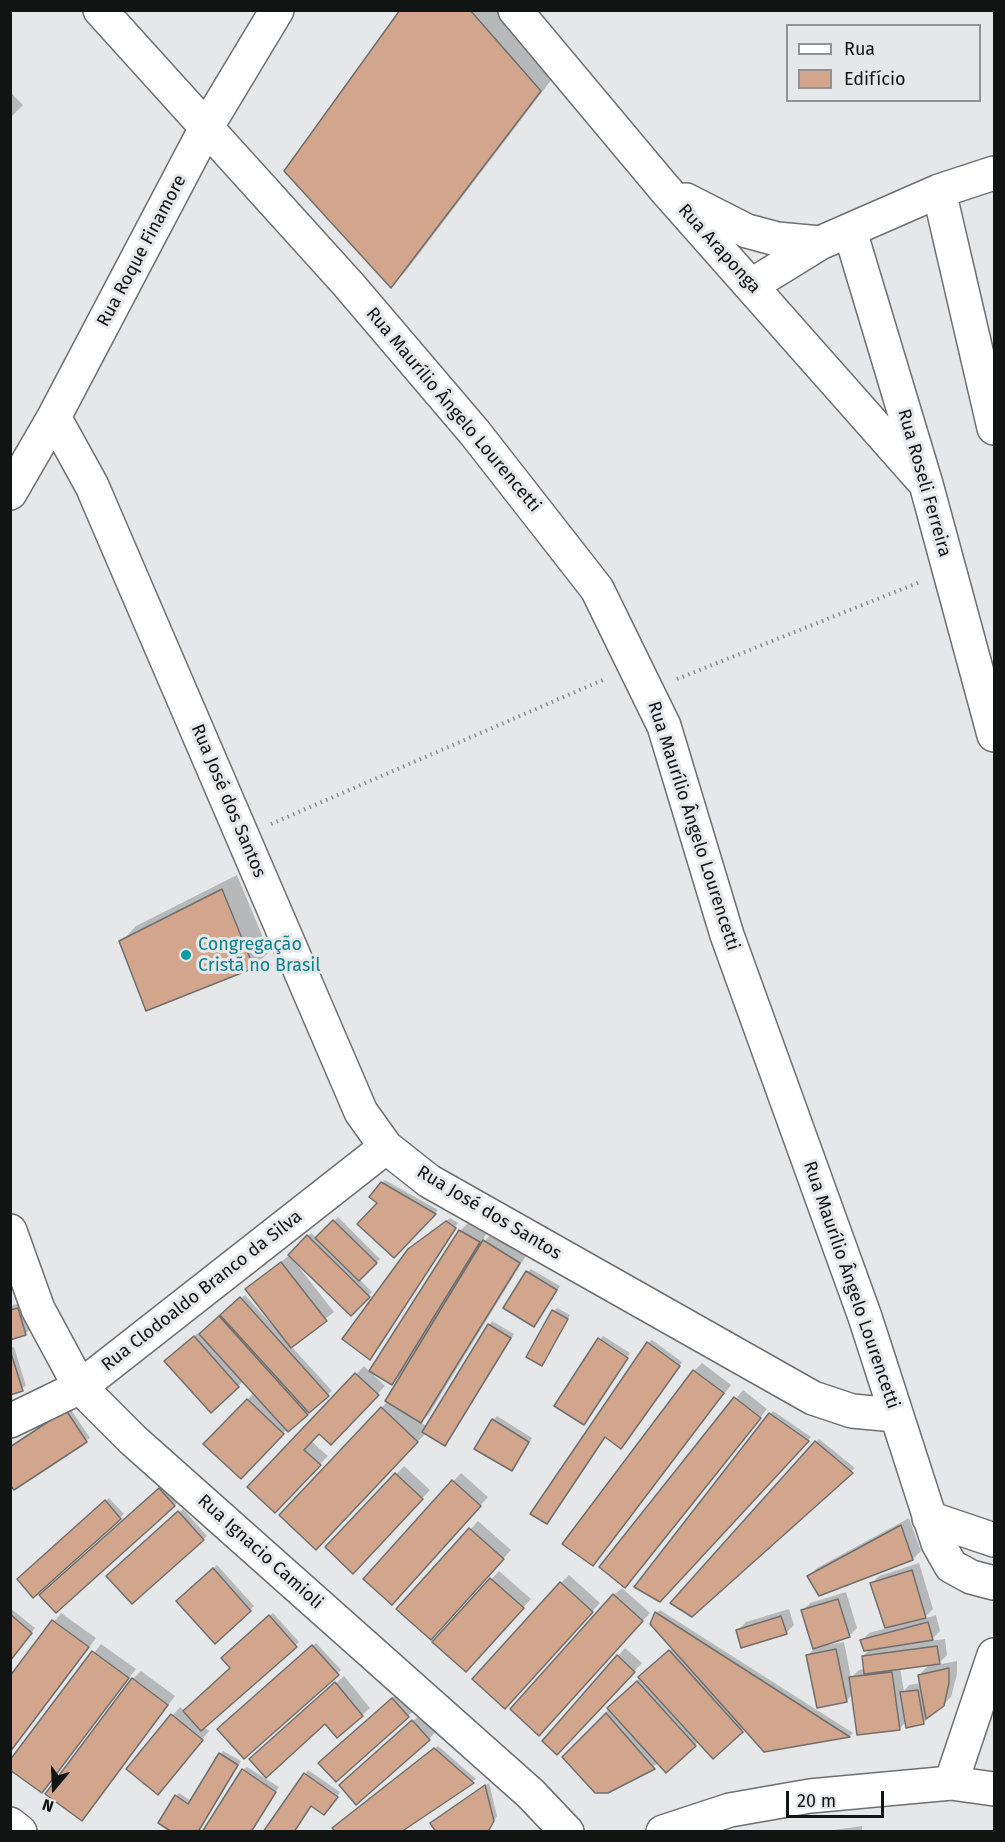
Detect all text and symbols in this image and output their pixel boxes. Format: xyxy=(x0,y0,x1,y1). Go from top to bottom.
legend xyxy=(786,24,981,102)
text: Rua xyxy=(844,38,875,60)
text: Edifício xyxy=(844,68,906,90)
street label: Rua Roque Finamore xyxy=(93,171,191,331)
street label: Rua Araponga xyxy=(673,200,765,298)
street label: Rua Maurílio Ângelo Lourencetti xyxy=(361,303,545,517)
street label: Rua Roseli Ferreira xyxy=(893,407,955,559)
street label: Rua Maurílio Ângelo Lourencetti xyxy=(642,699,744,953)
street label: Rua José dos Santos xyxy=(186,721,270,881)
place label: Congregação Cristã no Brasil xyxy=(198,934,321,976)
marker: Congregação Cristã no Brasil xyxy=(179,948,193,962)
street label: Rua Maurílio Ângelo Lourencetti xyxy=(798,1158,904,1412)
street label: Rua José dos Santos xyxy=(413,1161,565,1265)
street label: Rua Clodoaldo Branco da Silva xyxy=(98,1206,306,1376)
street label: Rua Ignacio Camioli xyxy=(193,1490,327,1614)
north arrow xyxy=(24,1758,84,1818)
scale bar xyxy=(789,1779,886,1817)
text: 20 m xyxy=(797,1790,836,1812)
text: N xyxy=(40,1795,56,1816)

